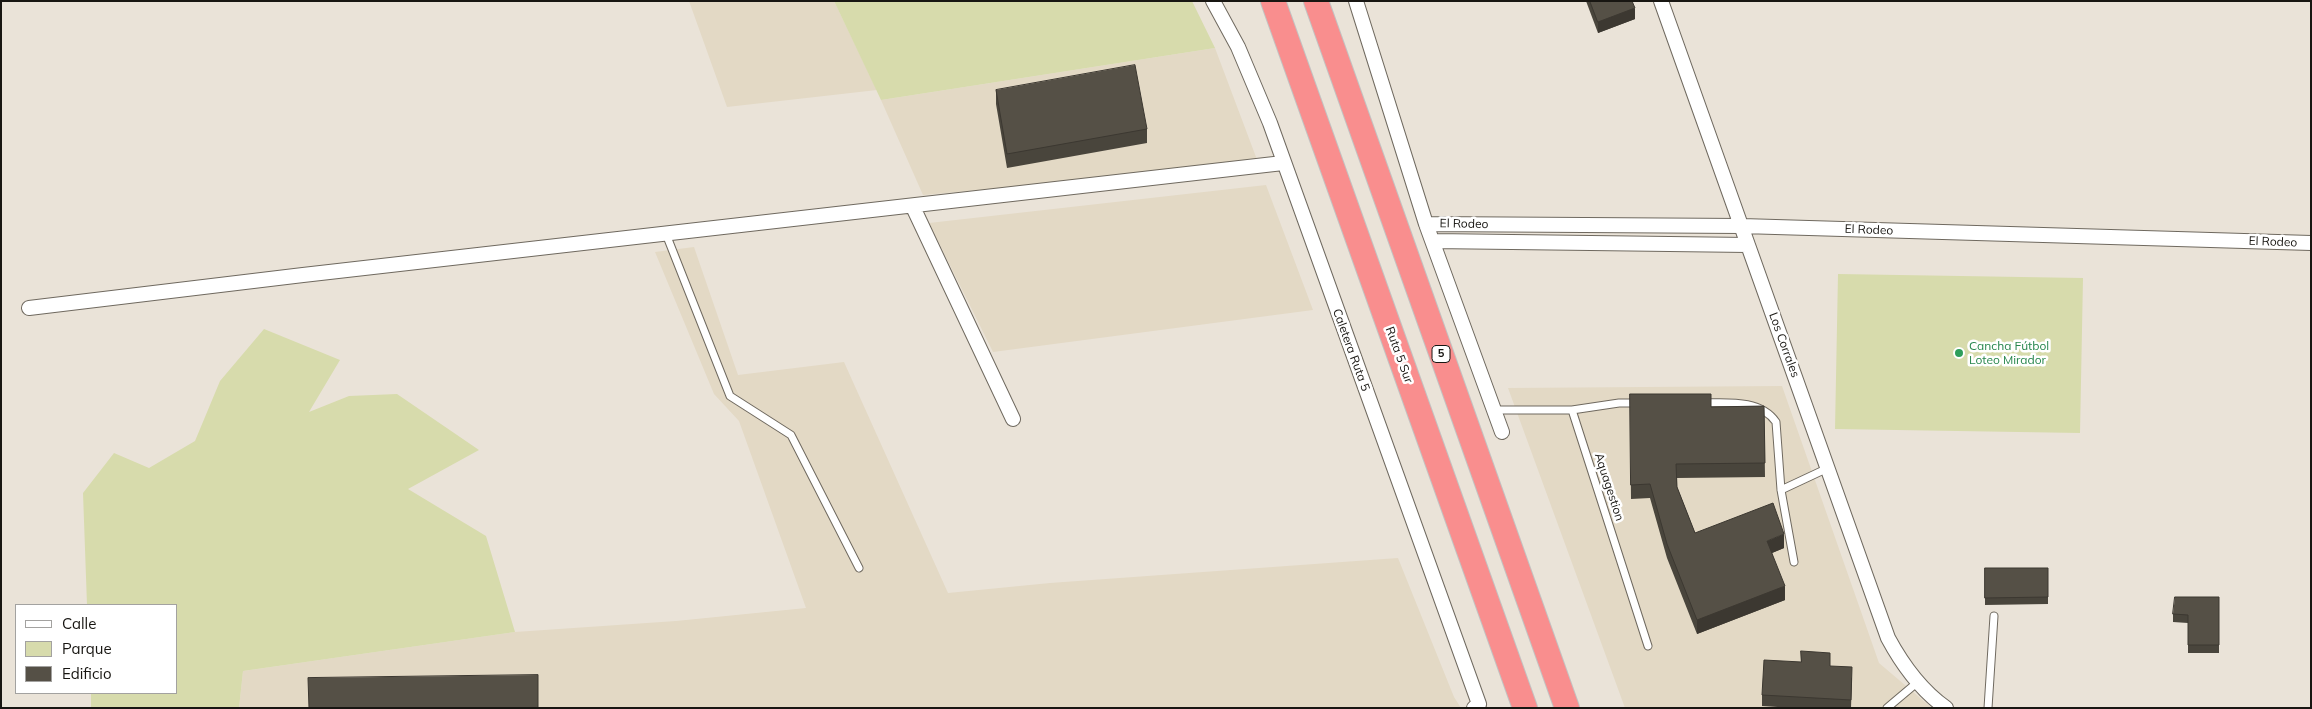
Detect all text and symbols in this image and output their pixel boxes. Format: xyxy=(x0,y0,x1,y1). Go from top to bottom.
street label: El Rodeo xyxy=(1440,216,1488,232)
street label: El Rodeo xyxy=(1844,222,1894,238)
street label: El Rodeo xyxy=(2248,234,2298,250)
street label: Caletera Ruta 5 xyxy=(1329,307,1373,393)
street label: Los Corrales xyxy=(1766,310,1802,380)
street label: Ruta 5 Sur xyxy=(1382,325,1416,385)
place label: Cancha Fútbol Loteo Mirador xyxy=(1969,339,2049,367)
road number: 5 xyxy=(1432,346,1450,362)
marker: Cancha Fútbol Loteo Mirador xyxy=(1953,347,1965,359)
street label: Aquagestion xyxy=(1591,451,1627,523)
legend xyxy=(15,604,178,694)
text: Calle xyxy=(62,614,96,633)
text: Parque xyxy=(62,639,112,658)
text: Edificio xyxy=(62,664,112,683)

